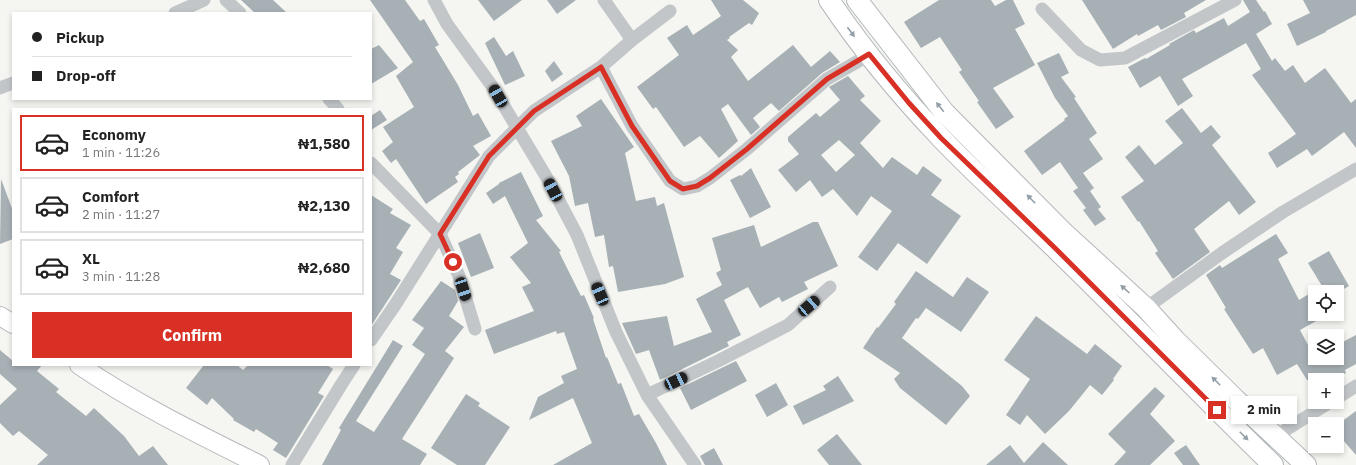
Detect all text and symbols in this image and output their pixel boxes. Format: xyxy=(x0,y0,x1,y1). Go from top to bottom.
one-way arrow xyxy=(847,27,855,37)
text: Pickup xyxy=(56,28,104,47)
text: Drop-off xyxy=(56,66,116,85)
car xyxy=(487,83,509,109)
one-way arrow xyxy=(935,101,944,112)
icon: car xyxy=(34,125,70,161)
text: Economy xyxy=(82,125,146,144)
text: ₦1,580 xyxy=(298,134,350,153)
text: 1 min · 11:26 xyxy=(82,144,160,161)
car xyxy=(542,177,564,203)
icon: car xyxy=(34,187,70,223)
text: Comfort xyxy=(82,187,139,206)
one-way arrow xyxy=(1026,194,1036,204)
text: ₦2,130 xyxy=(298,196,350,215)
text: 2 min · 11:27 xyxy=(82,206,160,223)
icon: car xyxy=(34,249,70,285)
text: XL xyxy=(82,249,100,268)
route start xyxy=(444,253,462,271)
text: ₦2,680 xyxy=(298,258,350,277)
text: 3 min · 11:28 xyxy=(82,268,160,285)
car xyxy=(454,276,472,302)
car xyxy=(590,281,610,307)
one-way arrow xyxy=(1120,284,1130,294)
map controls xyxy=(1308,285,1344,453)
button: locate xyxy=(1308,285,1344,321)
car xyxy=(796,294,822,318)
button: Confirm xyxy=(32,312,352,358)
button: layers xyxy=(1308,329,1344,365)
car xyxy=(663,370,689,392)
button: + xyxy=(1308,373,1344,409)
one-way arrow xyxy=(1211,376,1221,386)
callout: 2 min xyxy=(1231,396,1297,424)
route end xyxy=(1208,401,1226,419)
text: 2 min xyxy=(1247,401,1281,418)
button: − xyxy=(1308,417,1344,453)
one-way arrow xyxy=(1239,431,1249,441)

